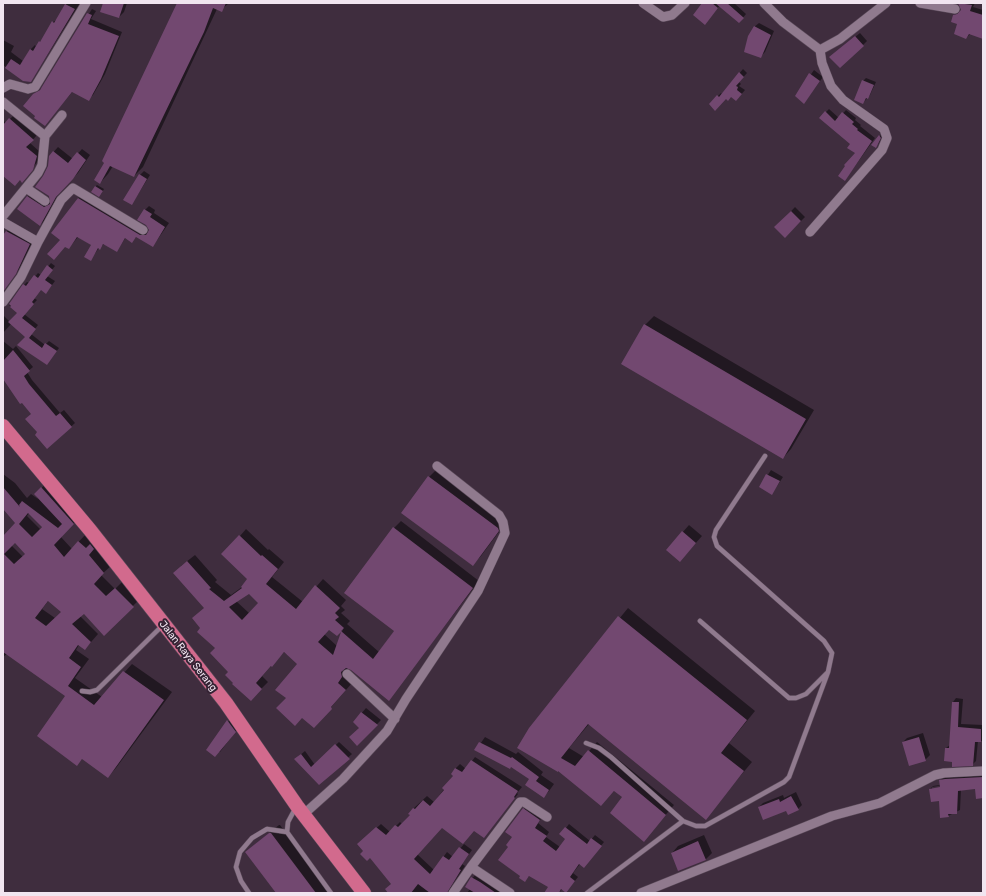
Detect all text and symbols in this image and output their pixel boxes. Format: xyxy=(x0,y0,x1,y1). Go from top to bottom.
street label: Jalan Raya Serang xyxy=(157,618,219,694)

